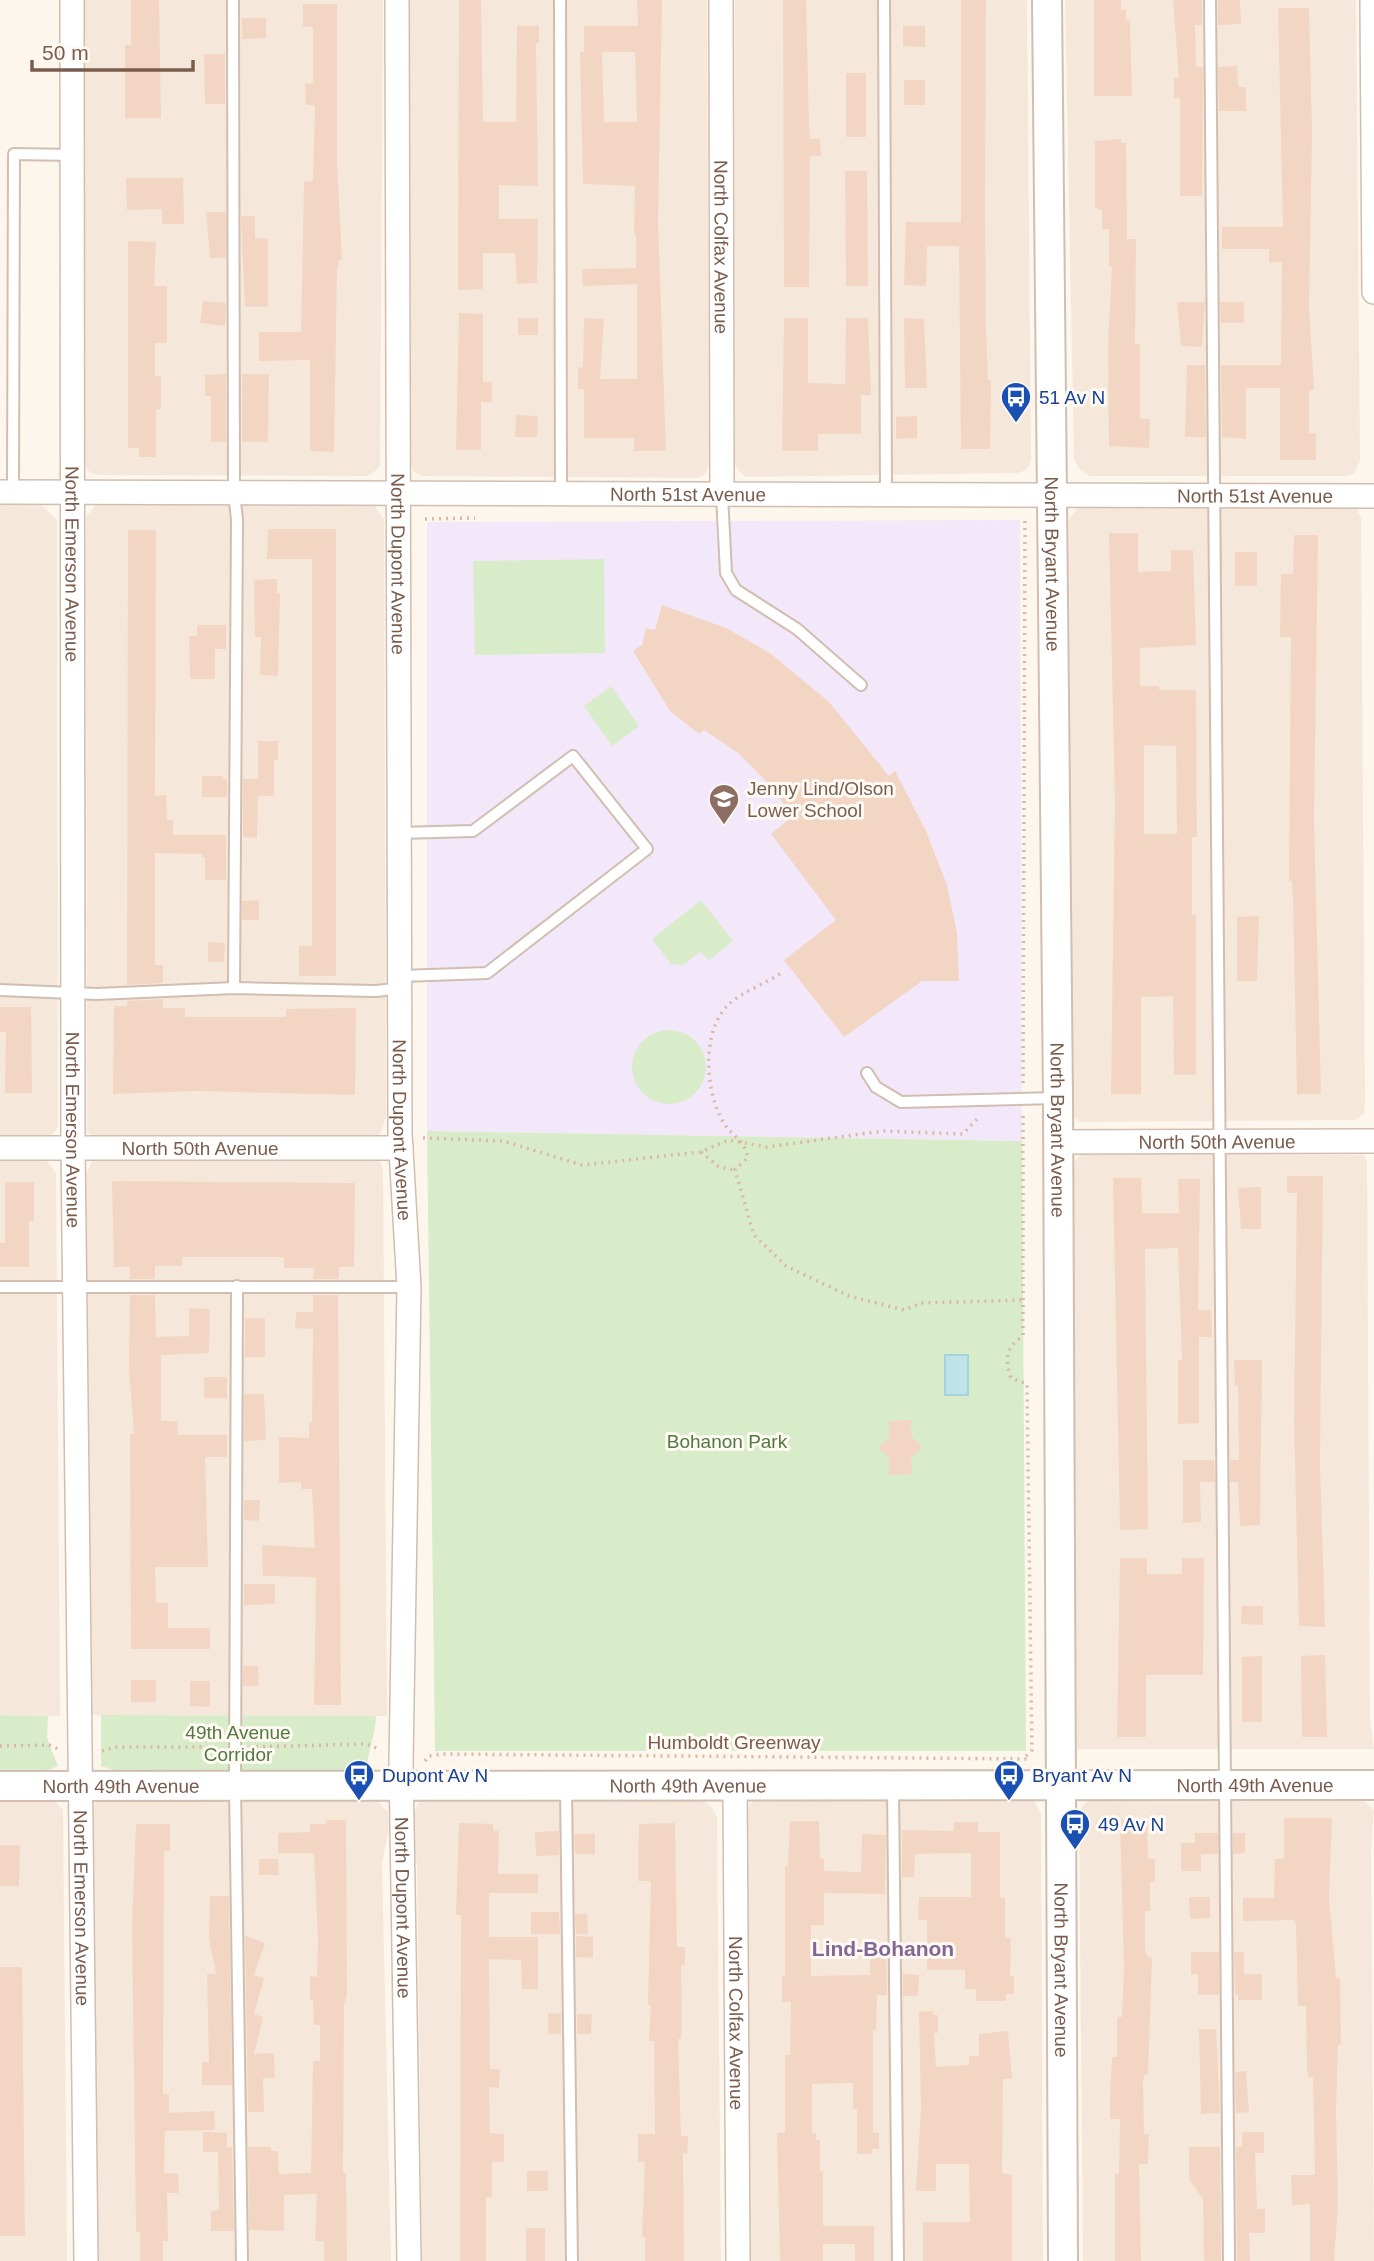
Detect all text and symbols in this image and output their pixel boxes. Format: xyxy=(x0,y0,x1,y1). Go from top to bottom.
scale bar xyxy=(32,28,192,72)
text: 50 m xyxy=(42,41,89,64)
street label: North Colfax Avenue xyxy=(711,160,732,334)
bus stop icon: 51 Av N xyxy=(999,380,1033,424)
place label: 51 Av N xyxy=(1039,387,1105,408)
street label: North Emerson Avenue xyxy=(62,466,83,662)
street label: North Dupont Avenue xyxy=(388,473,409,655)
street label: North Bryant Avenue xyxy=(1041,476,1064,652)
street label: North 51st Avenue xyxy=(610,483,766,505)
street label: North 51st Avenue xyxy=(1177,485,1333,506)
place label: Jenny Lind/Olson Lower School xyxy=(747,778,894,821)
school or university icon: Jenny Lind/Olson Lower School xyxy=(707,782,741,826)
street label: North Emerson Avenue xyxy=(62,1032,84,1228)
street label: North Dupont Avenue xyxy=(389,1039,416,1221)
street label: North Bryant Avenue xyxy=(1047,1042,1069,1218)
street label: North 50th Avenue xyxy=(1138,1131,1296,1152)
street label: North 50th Avenue xyxy=(121,1138,279,1159)
park label: Bohanon Park xyxy=(667,1431,788,1452)
park label: 49th Avenue Corridor xyxy=(185,1722,291,1765)
street label: Humboldt Greenway xyxy=(647,1732,821,1753)
bus stop icon: Dupont Av N xyxy=(342,1758,376,1802)
bus stop icon: Bryant Av N xyxy=(992,1758,1026,1802)
place label: Dupont Av N xyxy=(382,1765,488,1786)
place label: Bryant Av N xyxy=(1032,1765,1132,1786)
street label: North 49th Avenue xyxy=(42,1775,200,1796)
street label: North 49th Avenue xyxy=(609,1775,767,1796)
street label: North 49th Avenue xyxy=(1176,1775,1334,1796)
bus stop icon: 49 Av N xyxy=(1058,1807,1092,1851)
street label: North Emerson Avenue xyxy=(70,1810,94,2006)
place label: 49 Av N xyxy=(1098,1814,1164,1835)
street label: North Dupont Avenue xyxy=(391,1817,415,1999)
street label: North Bryant Avenue xyxy=(1051,1882,1073,2058)
street label: North Colfax Avenue xyxy=(725,1936,748,2110)
district label: Lind-Bohanon xyxy=(812,1937,954,1960)

